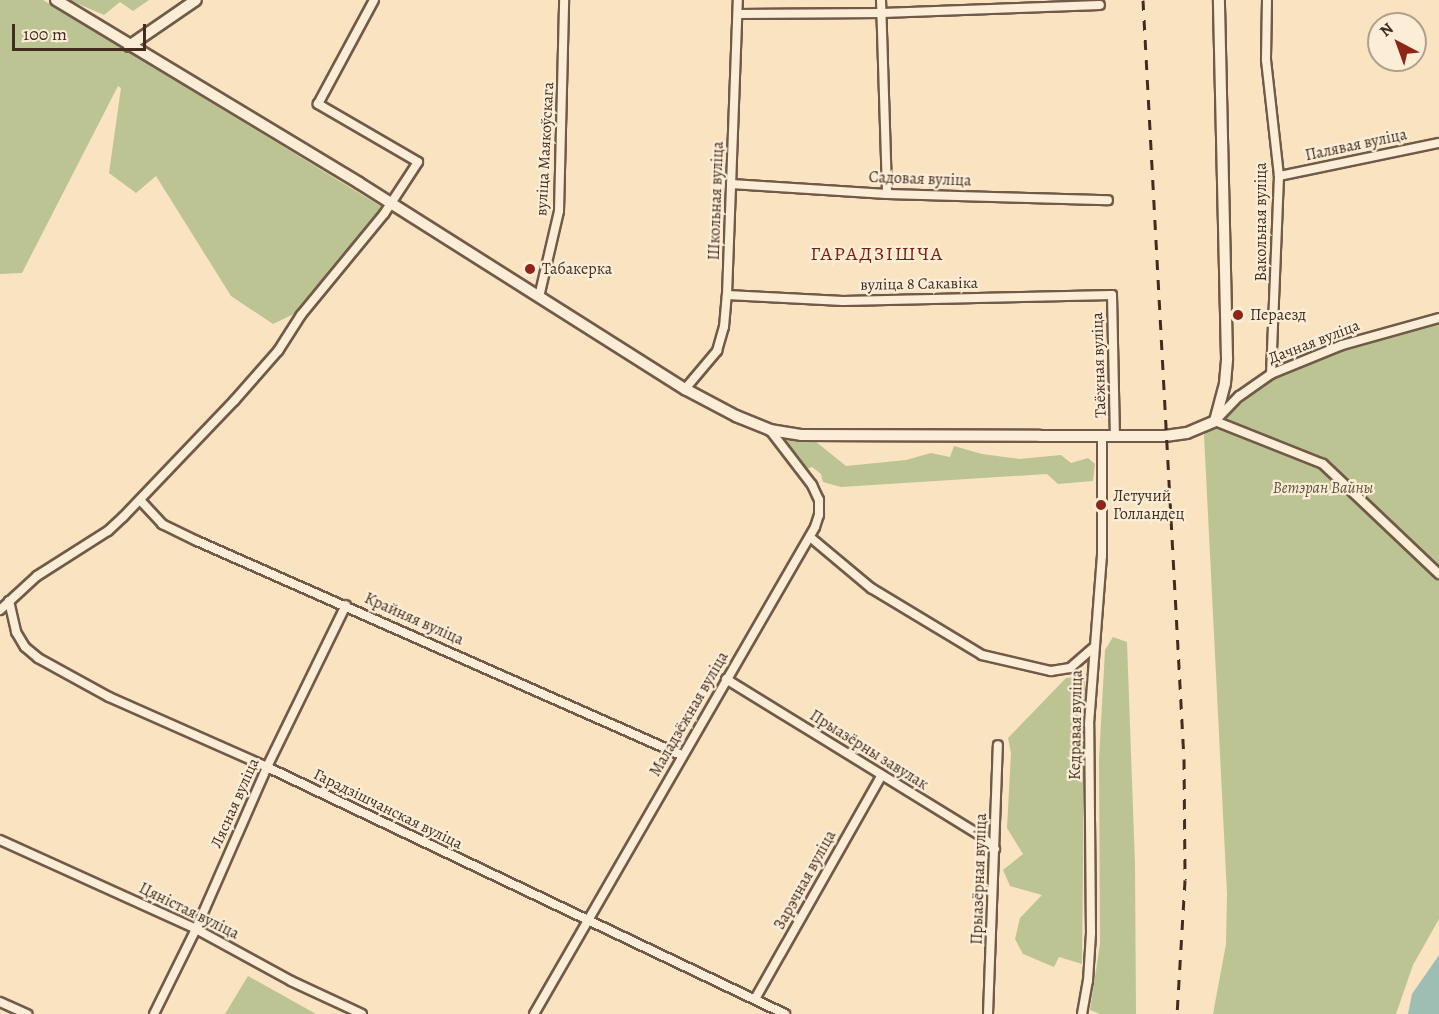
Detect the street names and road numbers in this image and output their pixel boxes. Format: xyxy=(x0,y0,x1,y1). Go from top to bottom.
street label: вуліца Маякоўскага xyxy=(532,81,558,217)
street label: Палявая вуліца xyxy=(1303,125,1409,165)
street label: Школьная вуліца xyxy=(704,141,728,261)
street label: Вакольная вуліца xyxy=(1251,162,1271,282)
street label: Садовая вуліца xyxy=(868,168,972,190)
street label: вуліца 8 Сакавіка xyxy=(860,273,978,295)
street label: Таёжная вуліца xyxy=(1088,312,1110,418)
street label: Дачная вуліца xyxy=(1266,316,1362,368)
street label: Крайняя вуліца xyxy=(361,589,467,649)
street label: Маладзёжная вуліца xyxy=(645,648,733,780)
street label: Кедравая вуліца xyxy=(1065,670,1087,780)
street label: Прыазёрны завулак xyxy=(806,706,932,794)
street label: Лясная вуліца xyxy=(207,755,263,851)
street label: Гарадзішчанская вуліца xyxy=(310,765,466,853)
street label: Прыазёрная вуліца xyxy=(967,813,991,945)
street label: Зарэчная вуліца xyxy=(770,827,840,933)
street label: Цяністая вуліца xyxy=(136,879,242,943)

